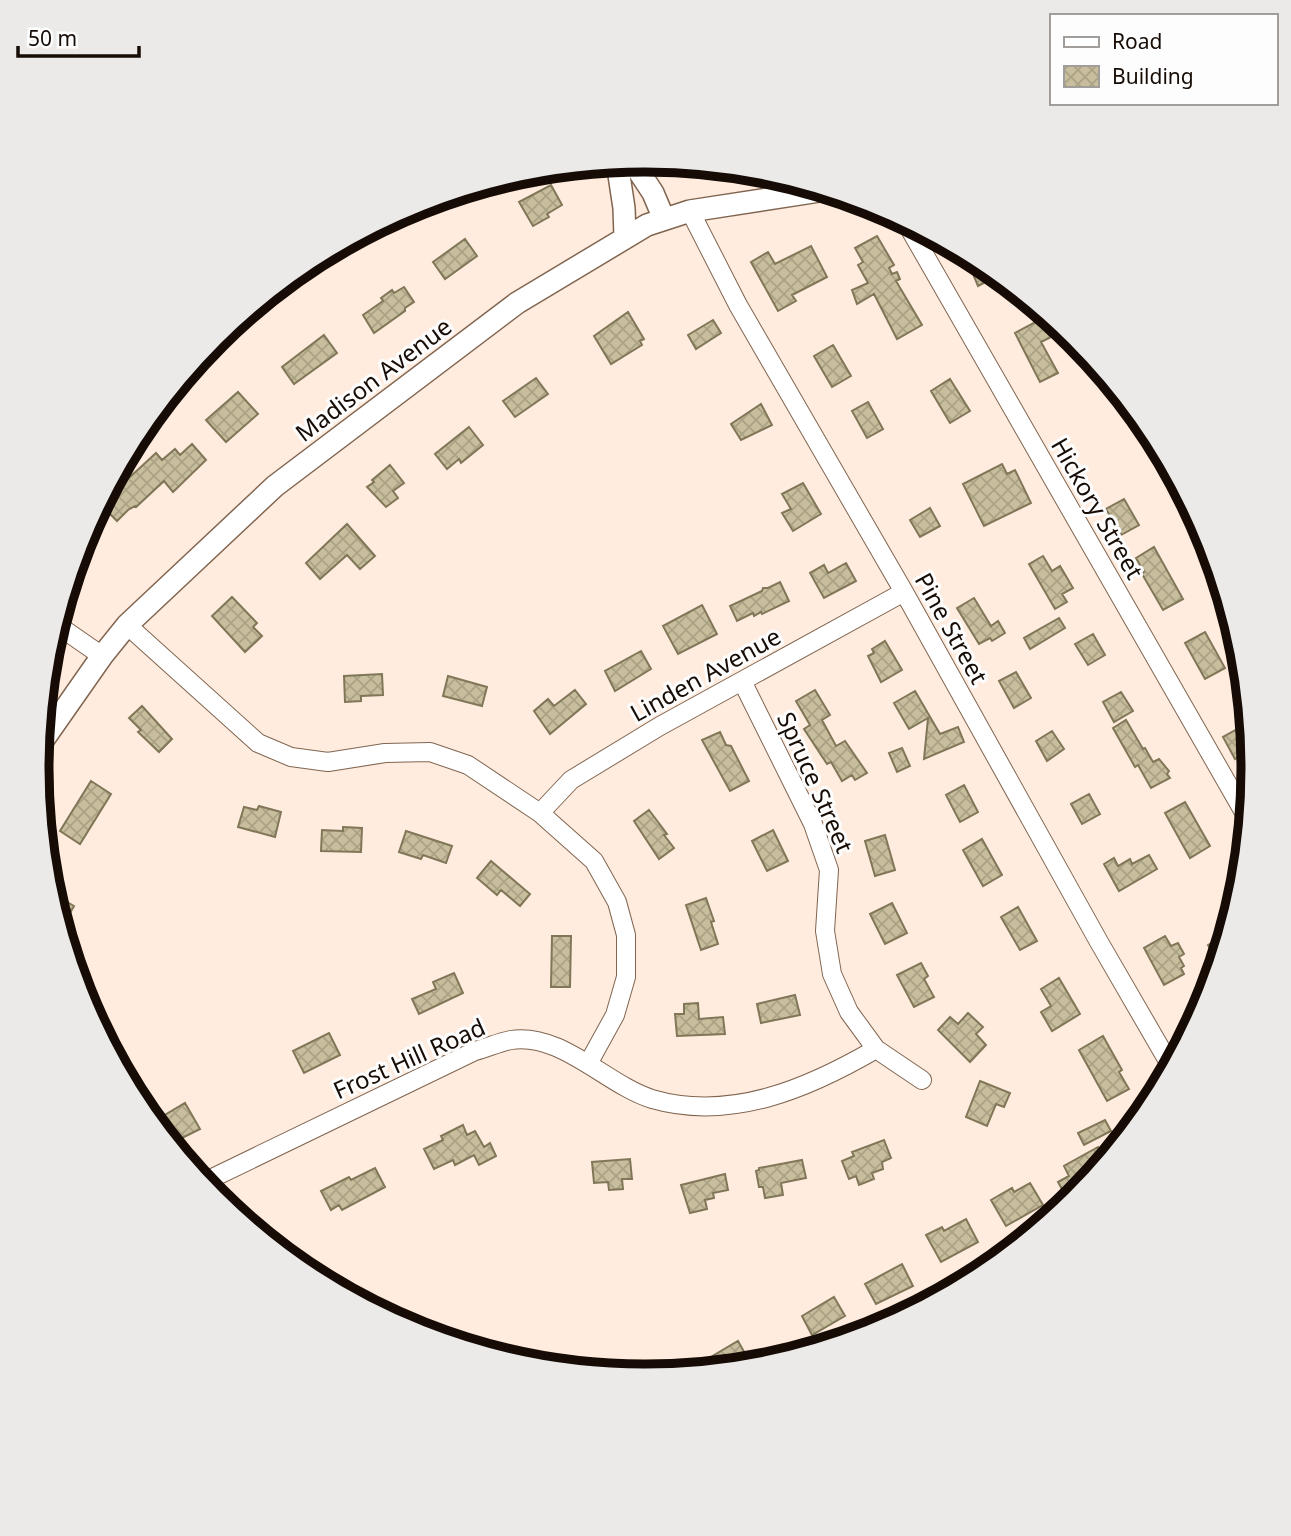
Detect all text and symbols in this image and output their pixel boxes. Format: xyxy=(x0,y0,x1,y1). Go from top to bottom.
scale bar xyxy=(18,14,138,58)
legend xyxy=(1050,14,1277,105)
text: 50 m xyxy=(28,24,77,52)
text: Road xyxy=(1112,27,1162,55)
text: Building xyxy=(1112,62,1194,90)
street label: Madison Avenue xyxy=(288,309,458,449)
street label: Hickory Street xyxy=(1044,431,1152,585)
street label: Pine Street xyxy=(908,567,996,690)
street label: Linden Avenue xyxy=(624,619,786,729)
street label: Spruce Street xyxy=(770,706,862,858)
street label: Frost Hill Road xyxy=(328,1010,490,1106)

